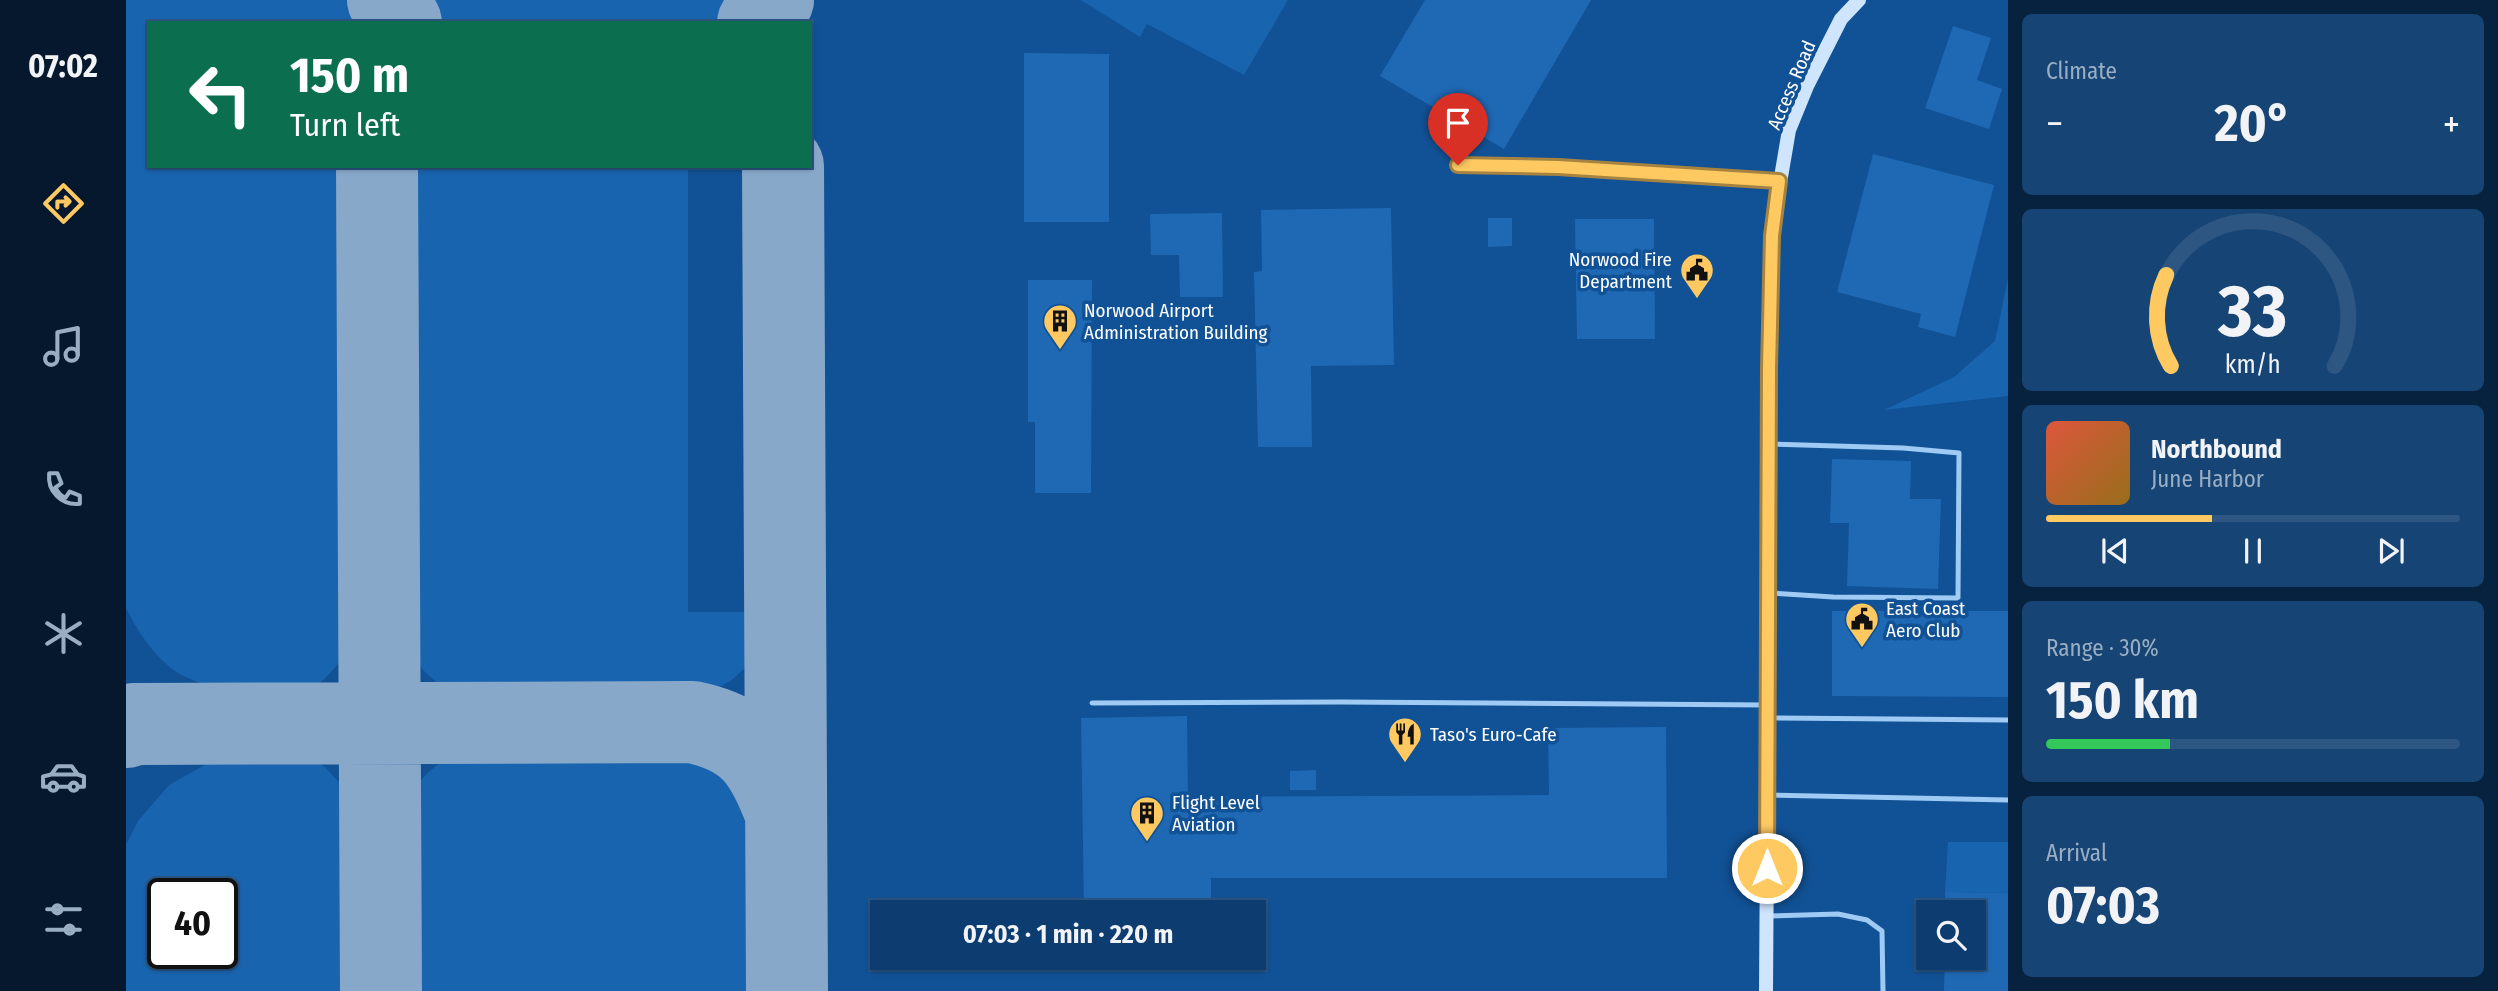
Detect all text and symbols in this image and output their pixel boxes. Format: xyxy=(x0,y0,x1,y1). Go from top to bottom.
street label: Access Road xyxy=(1762,37,1821,133)
text: 150 m xyxy=(290,46,409,105)
text: 07:02 xyxy=(28,47,98,85)
icon: left xyxy=(175,49,266,140)
text: Climate xyxy=(2046,57,2117,85)
text: 20° xyxy=(2215,92,2291,155)
pin xyxy=(1428,93,1488,165)
text: − xyxy=(2046,101,2063,147)
text: + xyxy=(2443,101,2460,147)
icon: arrive xyxy=(1439,104,1477,142)
text: Turn left xyxy=(290,106,400,144)
icon: directions xyxy=(39,179,88,228)
place label: Norwood Fire Department xyxy=(1569,248,1673,293)
public building icon: Norwood Fire Department xyxy=(1678,251,1716,300)
text: 33 xyxy=(2218,269,2287,356)
place label: Norwood Airport Administration Building xyxy=(1084,299,1268,344)
building icon: Norwood Airport Administration Building xyxy=(1041,302,1079,351)
icon: music xyxy=(39,322,88,371)
text: km/h xyxy=(2225,350,2281,380)
text: Northbound xyxy=(2151,434,2282,465)
icon: phone xyxy=(39,465,88,514)
text: June Harbor xyxy=(2151,465,2264,493)
icon: previous xyxy=(2096,532,2134,570)
icon: pause xyxy=(2234,532,2272,570)
icon: next xyxy=(2372,532,2410,570)
place label: East Coast Aero Club xyxy=(1886,597,1966,642)
public building icon: East Coast Aero Club xyxy=(1843,600,1881,649)
icon: climate xyxy=(39,609,88,658)
text: Range · 30% xyxy=(2046,634,2159,662)
text: 150 km xyxy=(2046,669,2199,732)
restaurant icon: Taso's Euro-Cafe xyxy=(1386,715,1424,764)
place label: Taso's Euro-Cafe xyxy=(1430,723,1557,746)
icon: car xyxy=(39,752,88,801)
place label: Flight Level Aviation xyxy=(1172,791,1260,836)
building icon: Flight Level Aviation xyxy=(1128,794,1166,843)
position arrow xyxy=(1730,831,1804,905)
text: Arrival xyxy=(2046,839,2107,867)
text: 07:03 xyxy=(2046,874,2160,937)
speed limit sign: 40 xyxy=(147,878,238,969)
icon: filters xyxy=(39,895,88,944)
map controls xyxy=(1916,900,1986,970)
button: search xyxy=(1916,900,1986,970)
text: 07:03 · 1 min · 220 m xyxy=(963,919,1173,950)

